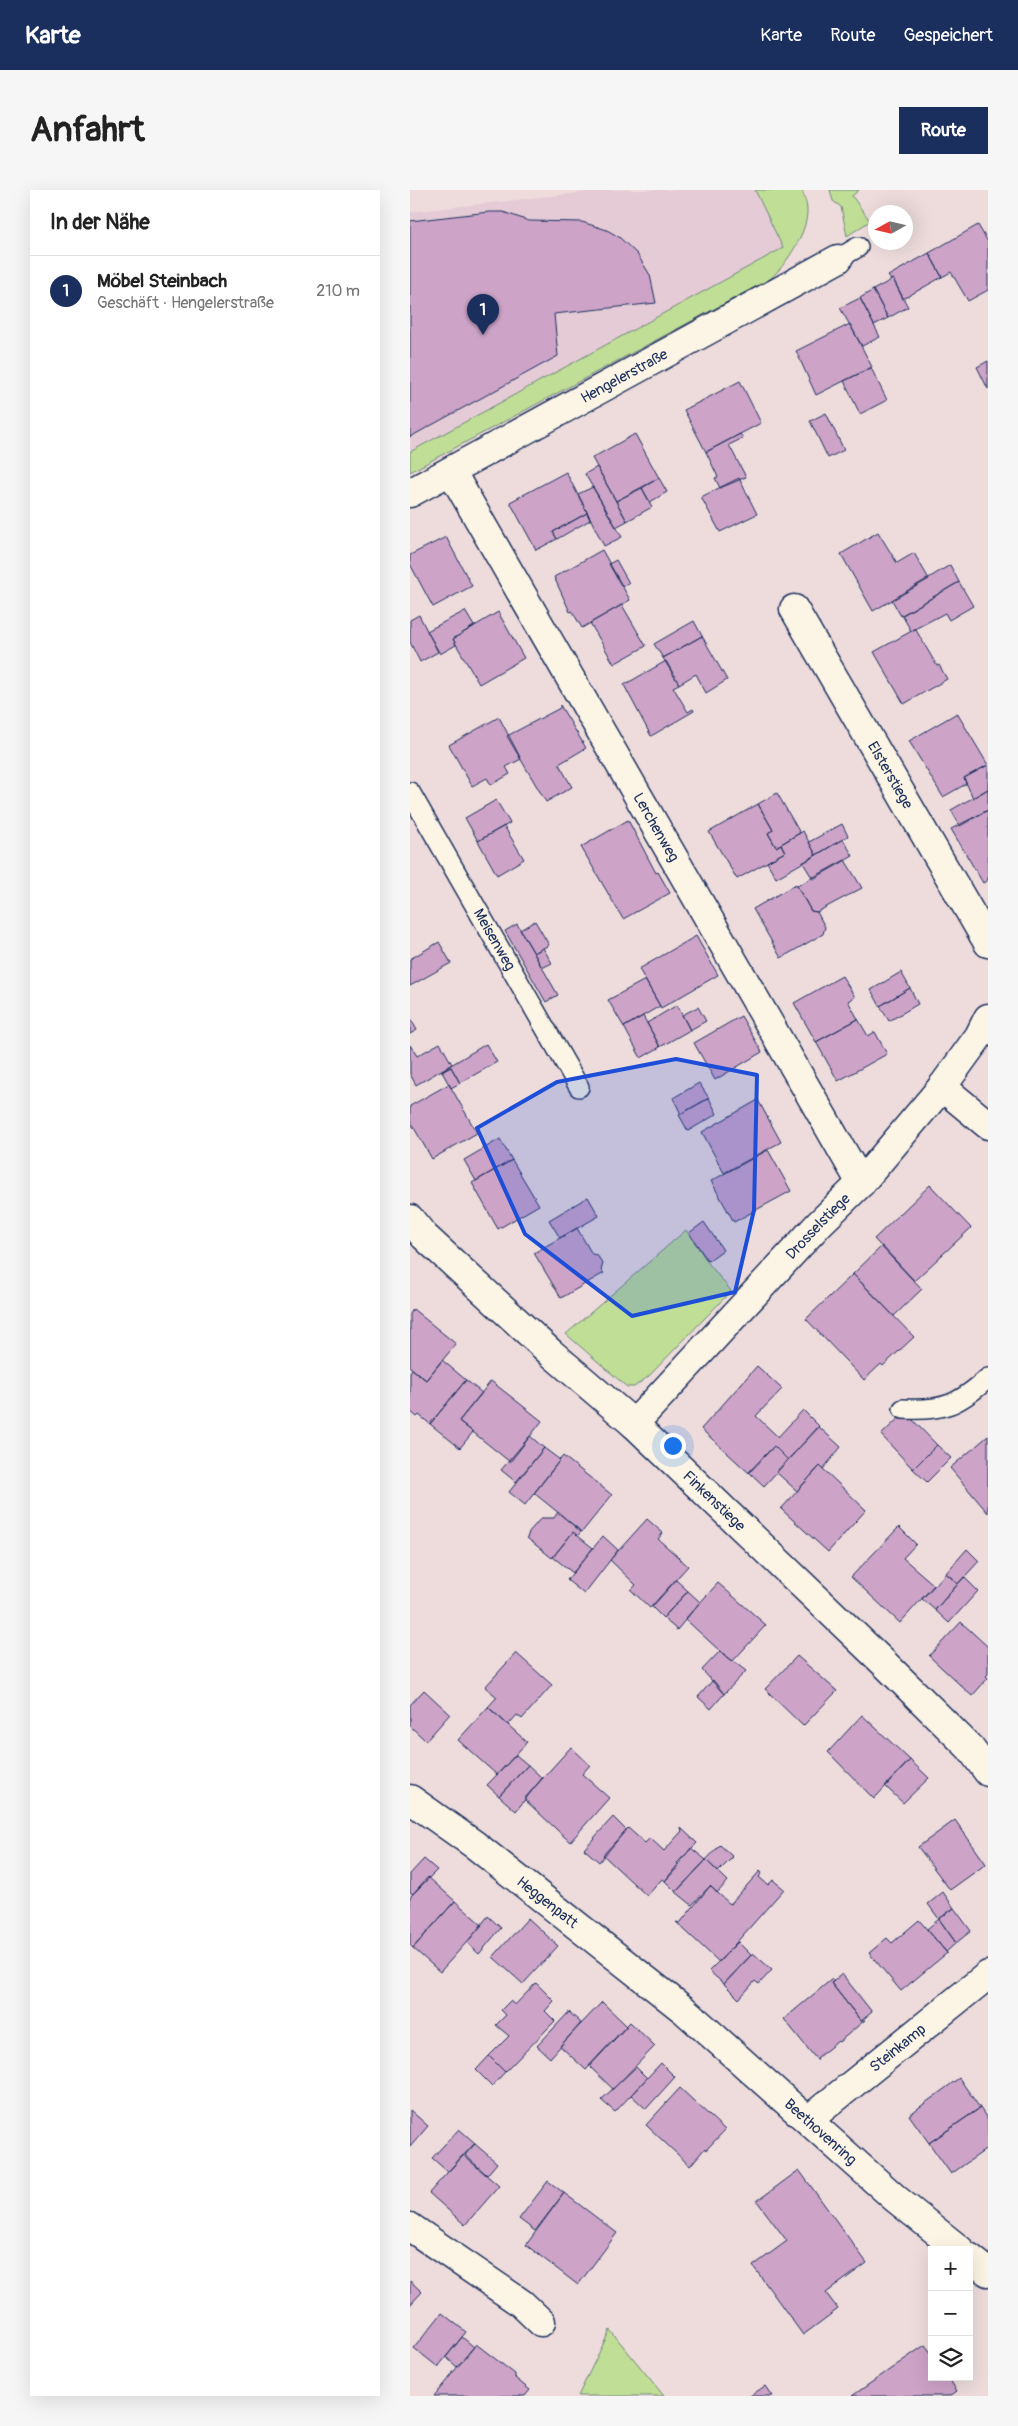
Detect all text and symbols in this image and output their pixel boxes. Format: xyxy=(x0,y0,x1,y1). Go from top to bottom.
text: Karte xyxy=(25,21,81,50)
text: Karte xyxy=(760,24,802,47)
text: Route xyxy=(830,24,875,47)
text: Gespeichert xyxy=(903,24,993,47)
button: Route xyxy=(899,107,988,154)
text: Anfahrt xyxy=(30,108,145,152)
north arrow xyxy=(868,205,913,250)
text: In der Nähe xyxy=(50,209,150,236)
text: Möbel Steinbach xyxy=(97,269,227,293)
text: 1 xyxy=(63,281,69,301)
text: 210 m xyxy=(316,281,360,301)
text: Geschäft · Hengelerstraße xyxy=(97,293,274,313)
pin: 1 xyxy=(467,294,499,335)
street label: Hengelerstraße xyxy=(577,344,672,407)
street label: Elsterstiege xyxy=(863,738,918,813)
street label: Lerchenweg xyxy=(629,789,683,865)
street label: Meisenweg xyxy=(469,905,520,974)
street label: Drosselstiege xyxy=(782,1189,855,1263)
your location xyxy=(660,1433,686,1459)
street label: Finkenstiege xyxy=(679,1466,750,1535)
street label: Heggenpatt xyxy=(513,1872,583,1933)
street label: Steinkamp xyxy=(866,2019,930,2076)
street label: Beethovenring xyxy=(780,2095,861,2169)
map controls xyxy=(928,2246,973,2381)
button: + xyxy=(928,2246,973,2291)
button: − xyxy=(928,2291,973,2336)
button: layers xyxy=(928,2336,973,2381)

